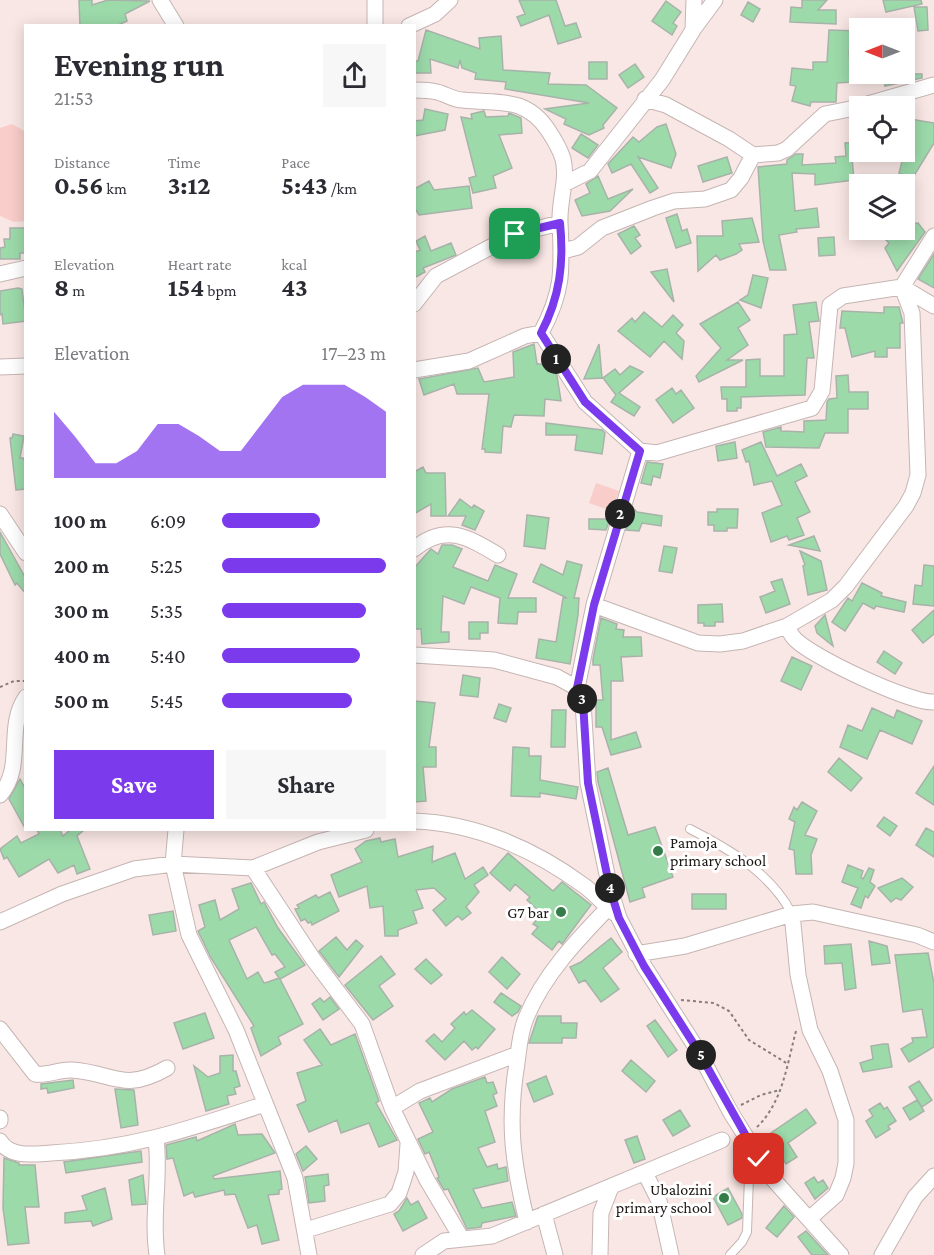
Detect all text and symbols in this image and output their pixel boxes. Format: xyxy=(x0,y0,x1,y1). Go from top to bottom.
north arrow xyxy=(849,18,915,84)
map controls xyxy=(849,18,915,240)
button: share xyxy=(323,44,386,107)
text: Evening run xyxy=(54,46,224,83)
text: 21:53 xyxy=(54,87,93,109)
button: locate xyxy=(849,96,915,162)
text: Distance xyxy=(54,154,110,171)
text: Time xyxy=(168,154,200,171)
text: Pace xyxy=(281,154,310,171)
text: 0.56 xyxy=(54,171,103,200)
text: 3:12 xyxy=(168,171,211,200)
text: 5:43 xyxy=(281,171,328,200)
button: layers xyxy=(849,174,915,240)
text: km xyxy=(103,180,127,197)
text: /km xyxy=(328,180,357,197)
pin xyxy=(489,208,540,259)
icon: arrive xyxy=(498,217,531,250)
text: Elevation xyxy=(54,256,115,273)
text: Heart rate xyxy=(168,256,232,273)
text: kcal xyxy=(281,256,307,273)
text: 8 xyxy=(54,273,69,302)
text: 154 xyxy=(168,273,204,302)
text: 43 xyxy=(281,273,308,302)
text: m xyxy=(69,282,85,299)
text: bpm xyxy=(204,282,237,299)
text: Elevation xyxy=(54,342,130,364)
text: 17–23 m xyxy=(322,342,386,364)
pin: 1 xyxy=(541,344,571,374)
text: 1 xyxy=(553,350,559,367)
pin: 2 xyxy=(605,499,635,529)
text: 2 xyxy=(616,505,624,522)
text: 100 m xyxy=(54,510,107,532)
text: 6:09 xyxy=(150,510,186,532)
text: 200 m xyxy=(54,555,109,577)
text: 5:25 xyxy=(150,555,183,577)
text: 300 m xyxy=(54,600,109,622)
text: 5:35 xyxy=(150,600,183,622)
text: 400 m xyxy=(54,645,110,667)
text: 5:40 xyxy=(150,645,186,667)
pin: 3 xyxy=(567,684,597,714)
text: 500 m xyxy=(54,690,109,712)
text: 5:45 xyxy=(150,690,184,712)
text: 3 xyxy=(578,690,586,707)
button: Save xyxy=(54,750,214,819)
button: Share xyxy=(226,750,386,819)
place label: Pamoja primary school xyxy=(670,834,766,870)
marker: Pamoja primary school xyxy=(651,844,665,858)
pin: 4 xyxy=(595,873,625,903)
text: 4 xyxy=(606,879,614,896)
place label: G7 bar xyxy=(507,904,549,921)
marker: G7 bar xyxy=(554,905,568,919)
pin: 5 xyxy=(686,1040,716,1070)
text: 5 xyxy=(697,1046,705,1063)
pin xyxy=(733,1133,784,1184)
icon: check xyxy=(742,1142,775,1175)
place label: Ubalozini primary school xyxy=(616,1181,712,1217)
marker: Ubalozini primary school xyxy=(717,1191,731,1205)

